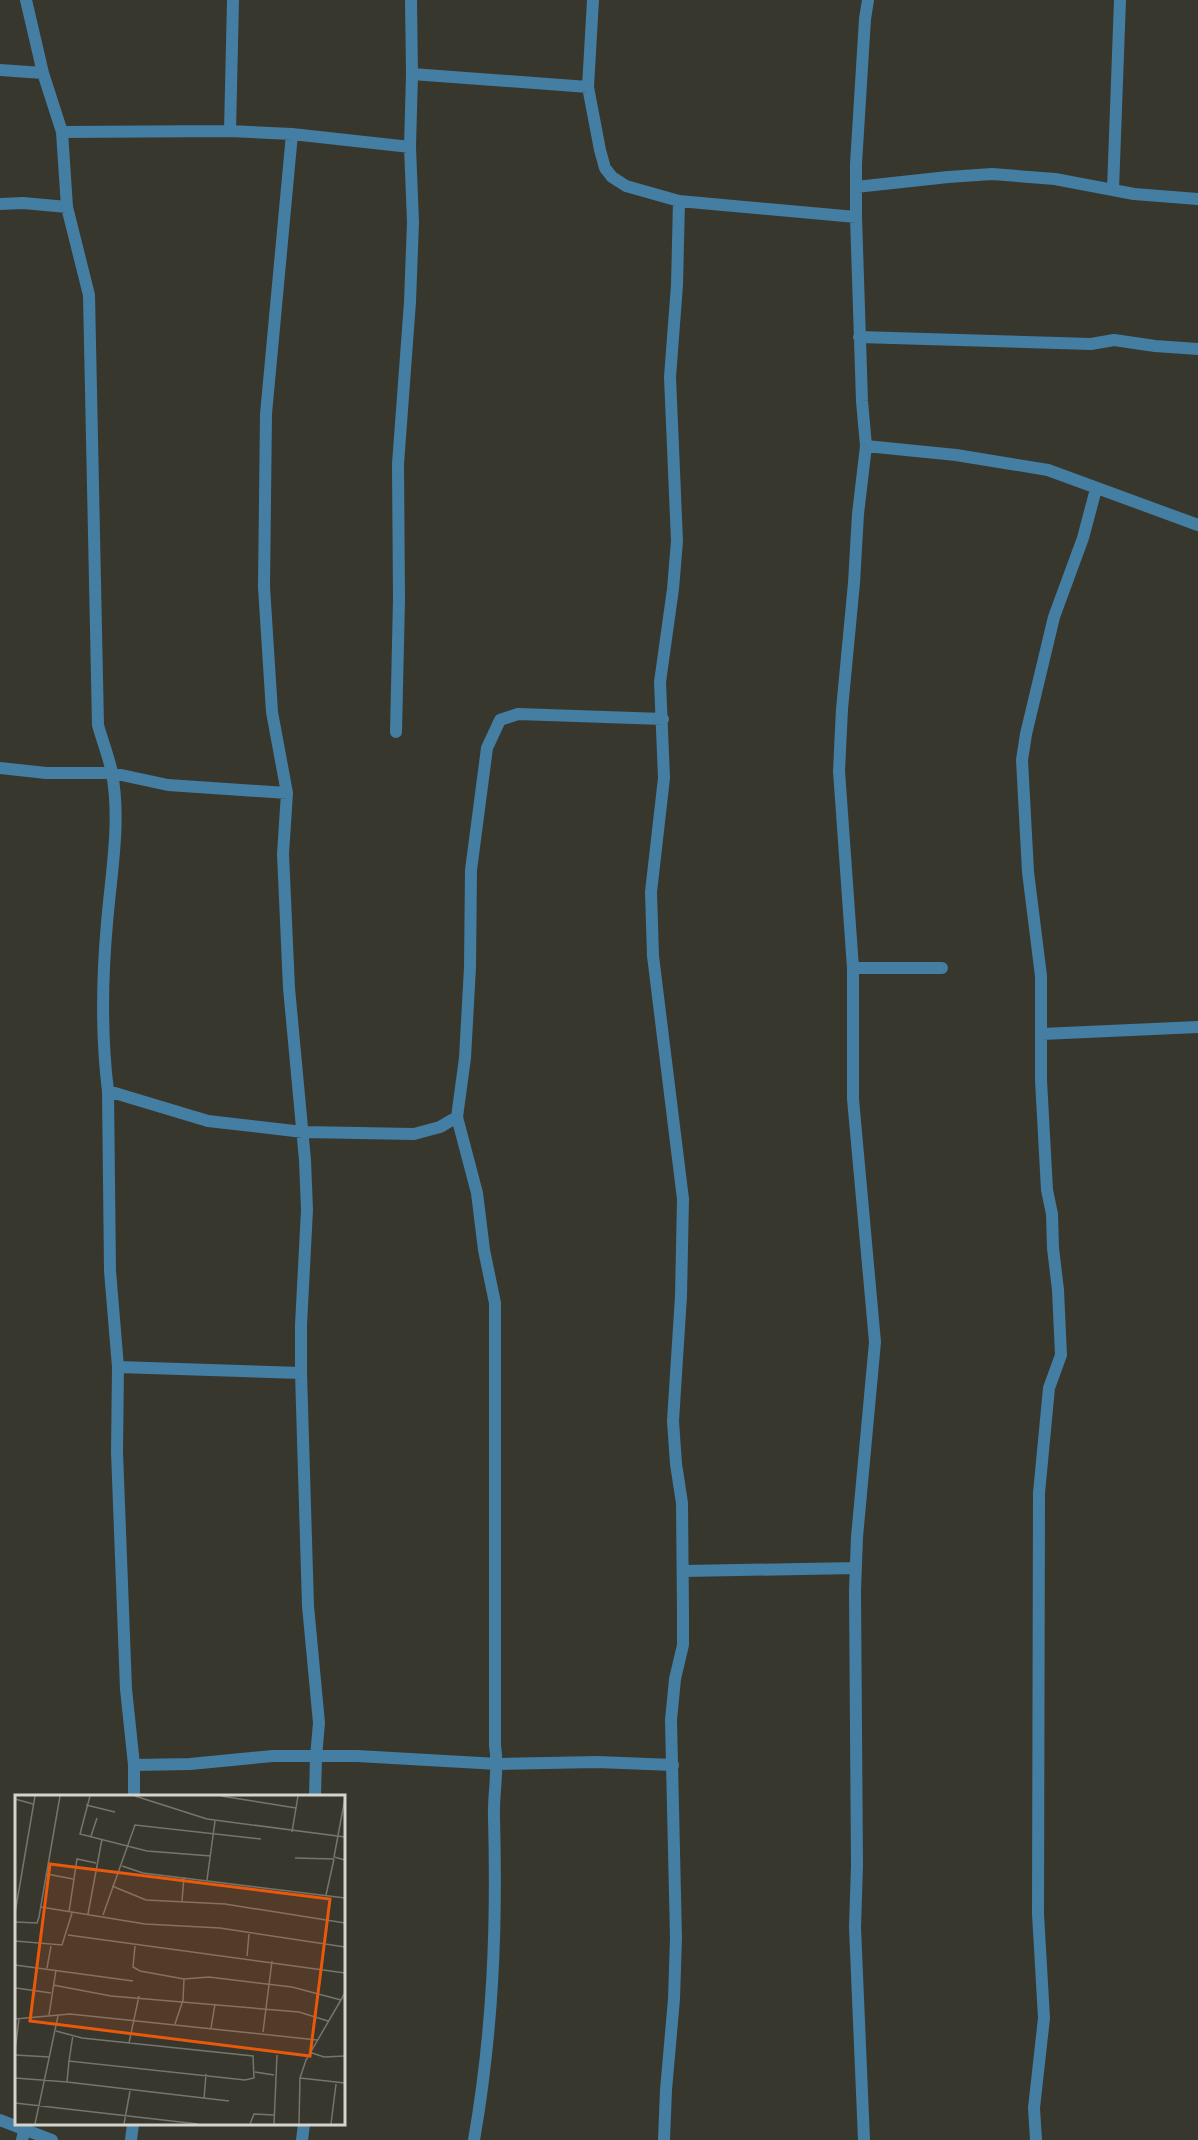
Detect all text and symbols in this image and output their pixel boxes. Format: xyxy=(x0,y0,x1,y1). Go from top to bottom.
inset map xyxy=(15,1795,345,2125)

